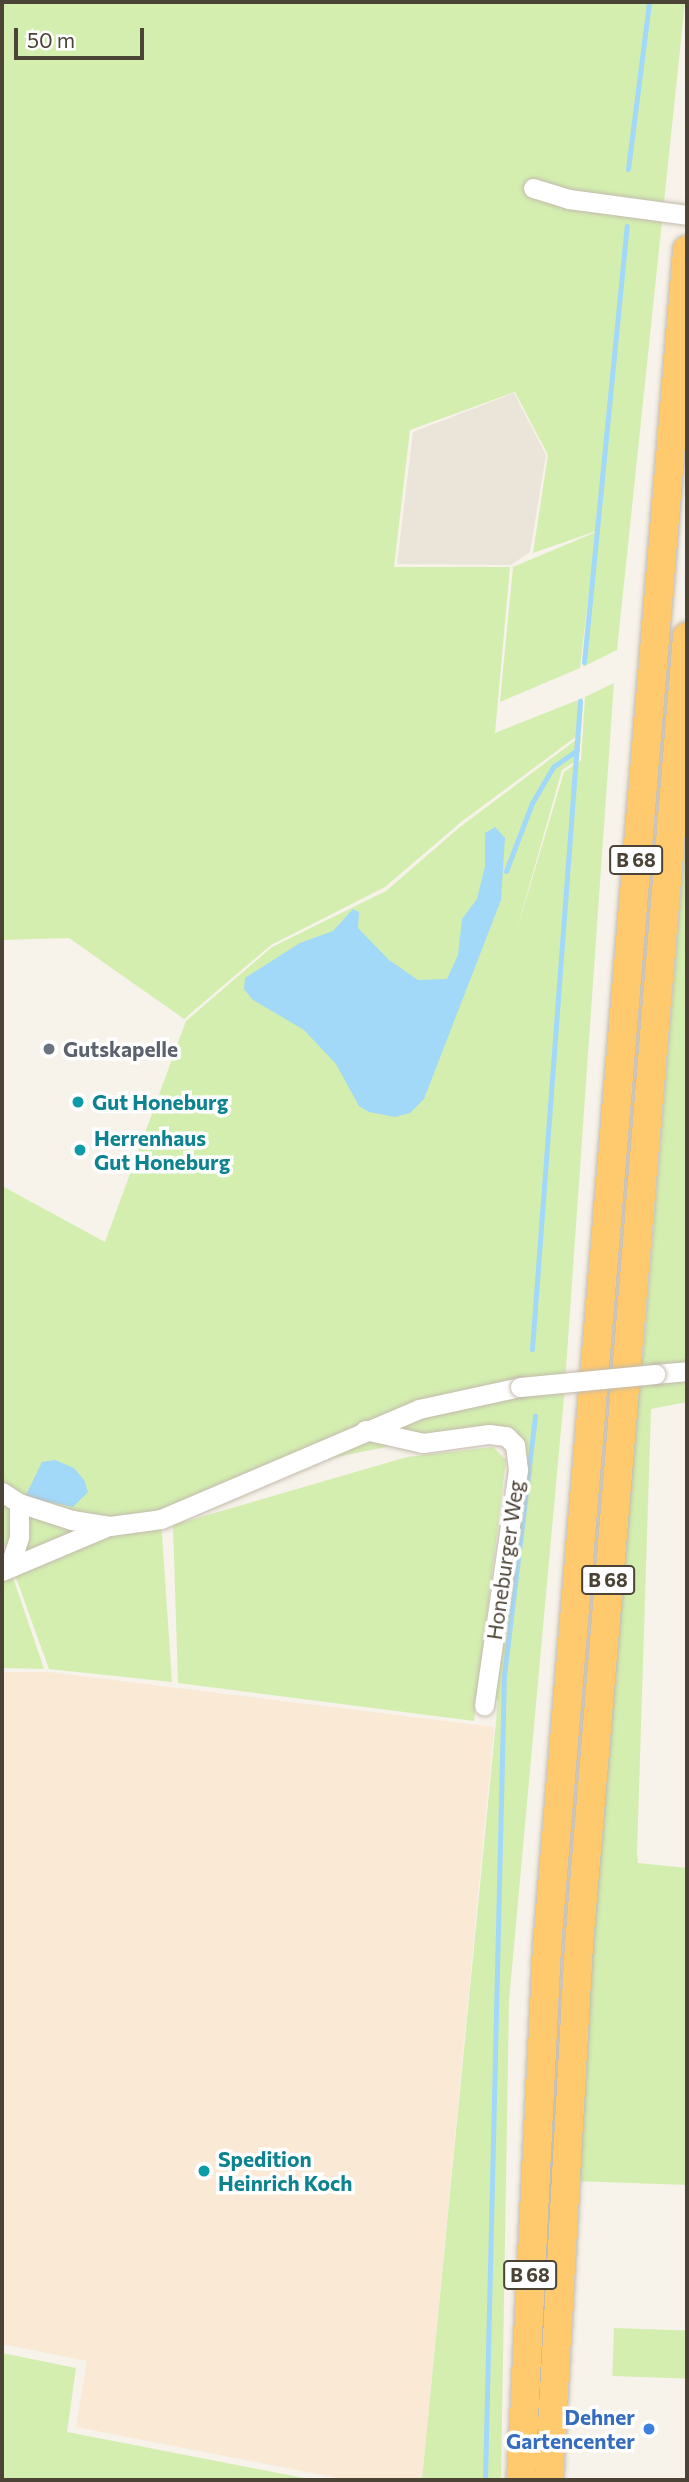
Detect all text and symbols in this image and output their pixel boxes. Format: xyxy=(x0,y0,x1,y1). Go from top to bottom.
scale bar xyxy=(18,14,147,58)
text: 50 m xyxy=(27,27,75,52)
road number: B 68 xyxy=(608,845,664,876)
place label: Gutskapelle xyxy=(63,1036,178,1062)
marker: Gutskapelle xyxy=(41,1041,57,1057)
place label: Gut Honeburg xyxy=(92,1089,228,1115)
marker: Gut Honeburg xyxy=(70,1094,86,1110)
place label: Herrenhaus Gut Honeburg xyxy=(94,1125,230,1175)
marker: Herrenhaus Gut Honeburg xyxy=(72,1142,88,1158)
street label: Honeburger Weg xyxy=(481,1479,529,1641)
road number: B 68 xyxy=(580,1564,636,1596)
place label: Spedition Heinrich Koch xyxy=(218,2146,352,2196)
marker: Spedition Heinrich Koch xyxy=(196,2163,212,2179)
road number: B 68 xyxy=(502,2260,558,2290)
place label: Dehner Gartencenter xyxy=(506,2404,635,2454)
marker: Dehner Gartencenter xyxy=(641,2421,657,2437)

